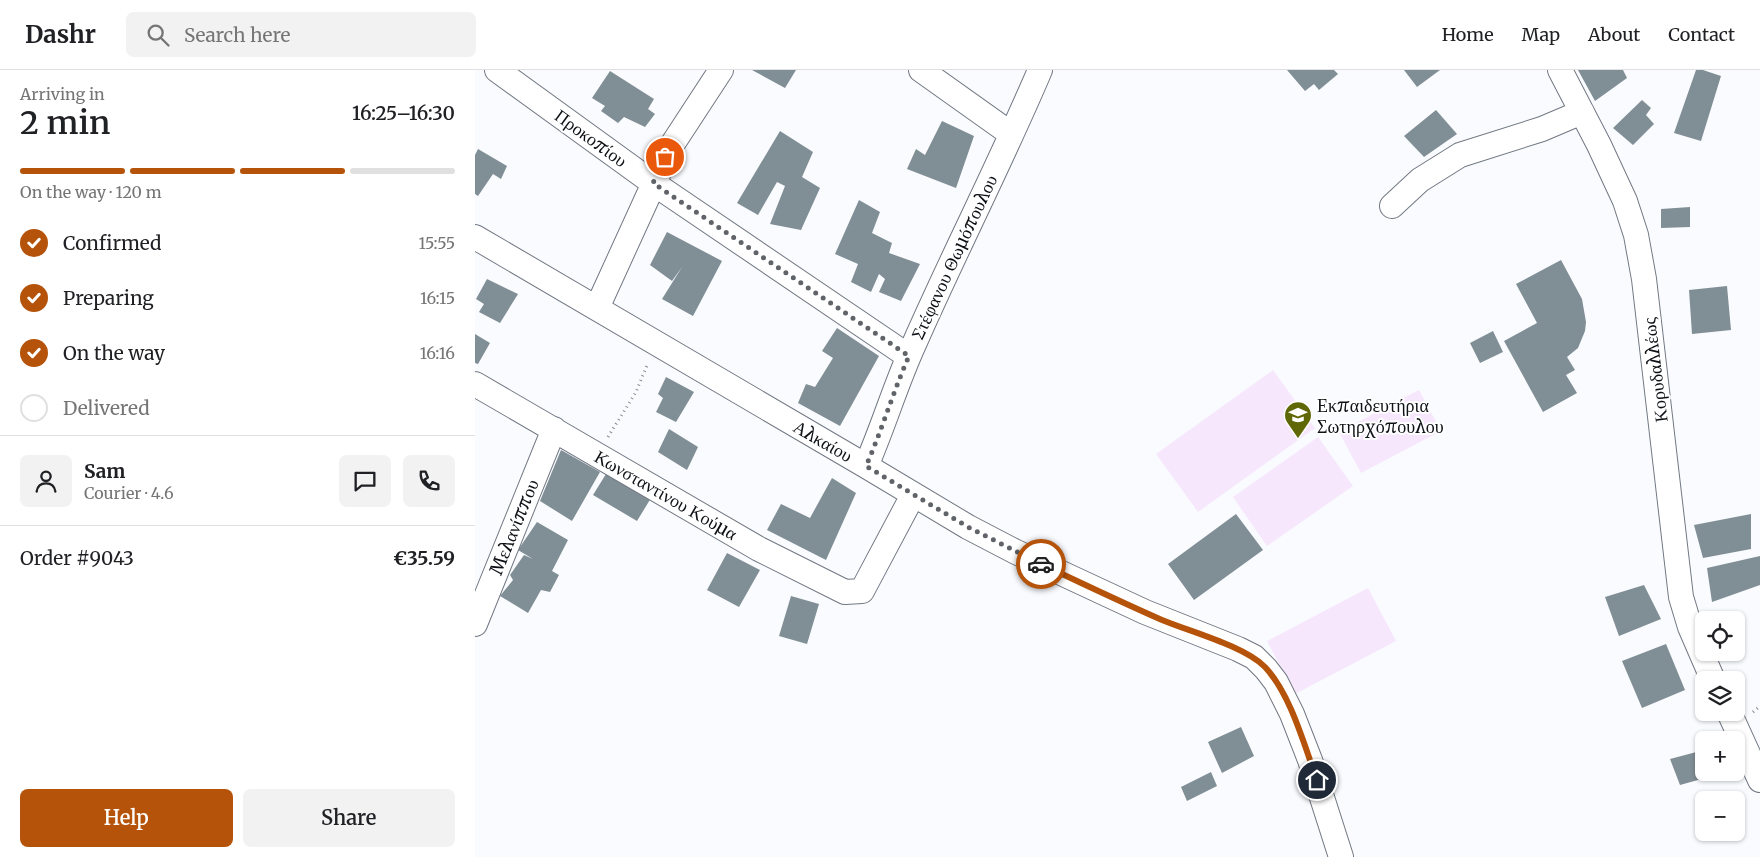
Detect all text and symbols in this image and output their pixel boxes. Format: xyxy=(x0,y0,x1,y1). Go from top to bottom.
search box xyxy=(126,12,476,57)
text: Dashr xyxy=(25,19,96,50)
icon: search xyxy=(144,21,172,49)
text: Search here xyxy=(184,23,290,47)
text: Home xyxy=(1442,23,1494,46)
text: Map xyxy=(1522,23,1560,46)
text: About xyxy=(1588,23,1640,46)
text: Contact xyxy=(1668,23,1735,46)
text: Arriving in xyxy=(20,84,105,104)
text: 16:25–16:30 xyxy=(352,101,455,125)
text: 2 min xyxy=(20,103,110,143)
street label: Προκοπίου xyxy=(550,104,632,172)
pin xyxy=(644,136,686,178)
icon: bag xyxy=(651,143,679,171)
street label: Στέφανου Θωμόπουλου xyxy=(906,171,1002,343)
text: On the way · 120 m xyxy=(20,182,162,202)
icon: check xyxy=(20,229,48,257)
text: Confirmed xyxy=(63,231,161,255)
text: 15:55 xyxy=(418,233,455,253)
icon: check xyxy=(20,284,48,312)
text: Preparing xyxy=(63,286,154,310)
text: 16:15 xyxy=(420,288,455,308)
street label: Κορυδαλλέως xyxy=(1637,316,1673,424)
icon: check xyxy=(20,339,48,367)
text: On the way xyxy=(63,341,165,365)
text: 16:16 xyxy=(420,343,455,363)
place label: Εκπαιδευτήρια Σωτηρχόπουλου xyxy=(1317,394,1444,438)
text: Delivered xyxy=(63,396,150,420)
school or university icon: Εκπαιδευτήρια Σωτηρχόπουλου xyxy=(1283,400,1313,439)
street label: Αλκαίου xyxy=(789,415,857,467)
street label: Κωνσταντίνου Κούμα xyxy=(591,445,742,545)
button: person xyxy=(20,455,72,507)
button: chat xyxy=(339,455,391,507)
button: phone xyxy=(403,455,455,507)
text: Sam xyxy=(84,459,125,483)
street label: Μελανίππου xyxy=(484,476,544,578)
text: Courier · 4.6 xyxy=(84,483,174,503)
courier xyxy=(1016,539,1066,589)
text: Order #9043 xyxy=(20,546,134,570)
text: €35.59 xyxy=(393,546,455,570)
icon: car xyxy=(1027,550,1055,578)
map controls xyxy=(1695,611,1745,841)
button: locate xyxy=(1695,611,1745,661)
button: layers xyxy=(1695,671,1745,721)
button: + xyxy=(1695,731,1745,781)
pin xyxy=(1296,759,1338,801)
icon: home xyxy=(1303,766,1331,794)
button: Help xyxy=(20,789,233,847)
button: Share xyxy=(243,789,455,847)
button: − xyxy=(1695,791,1745,841)

